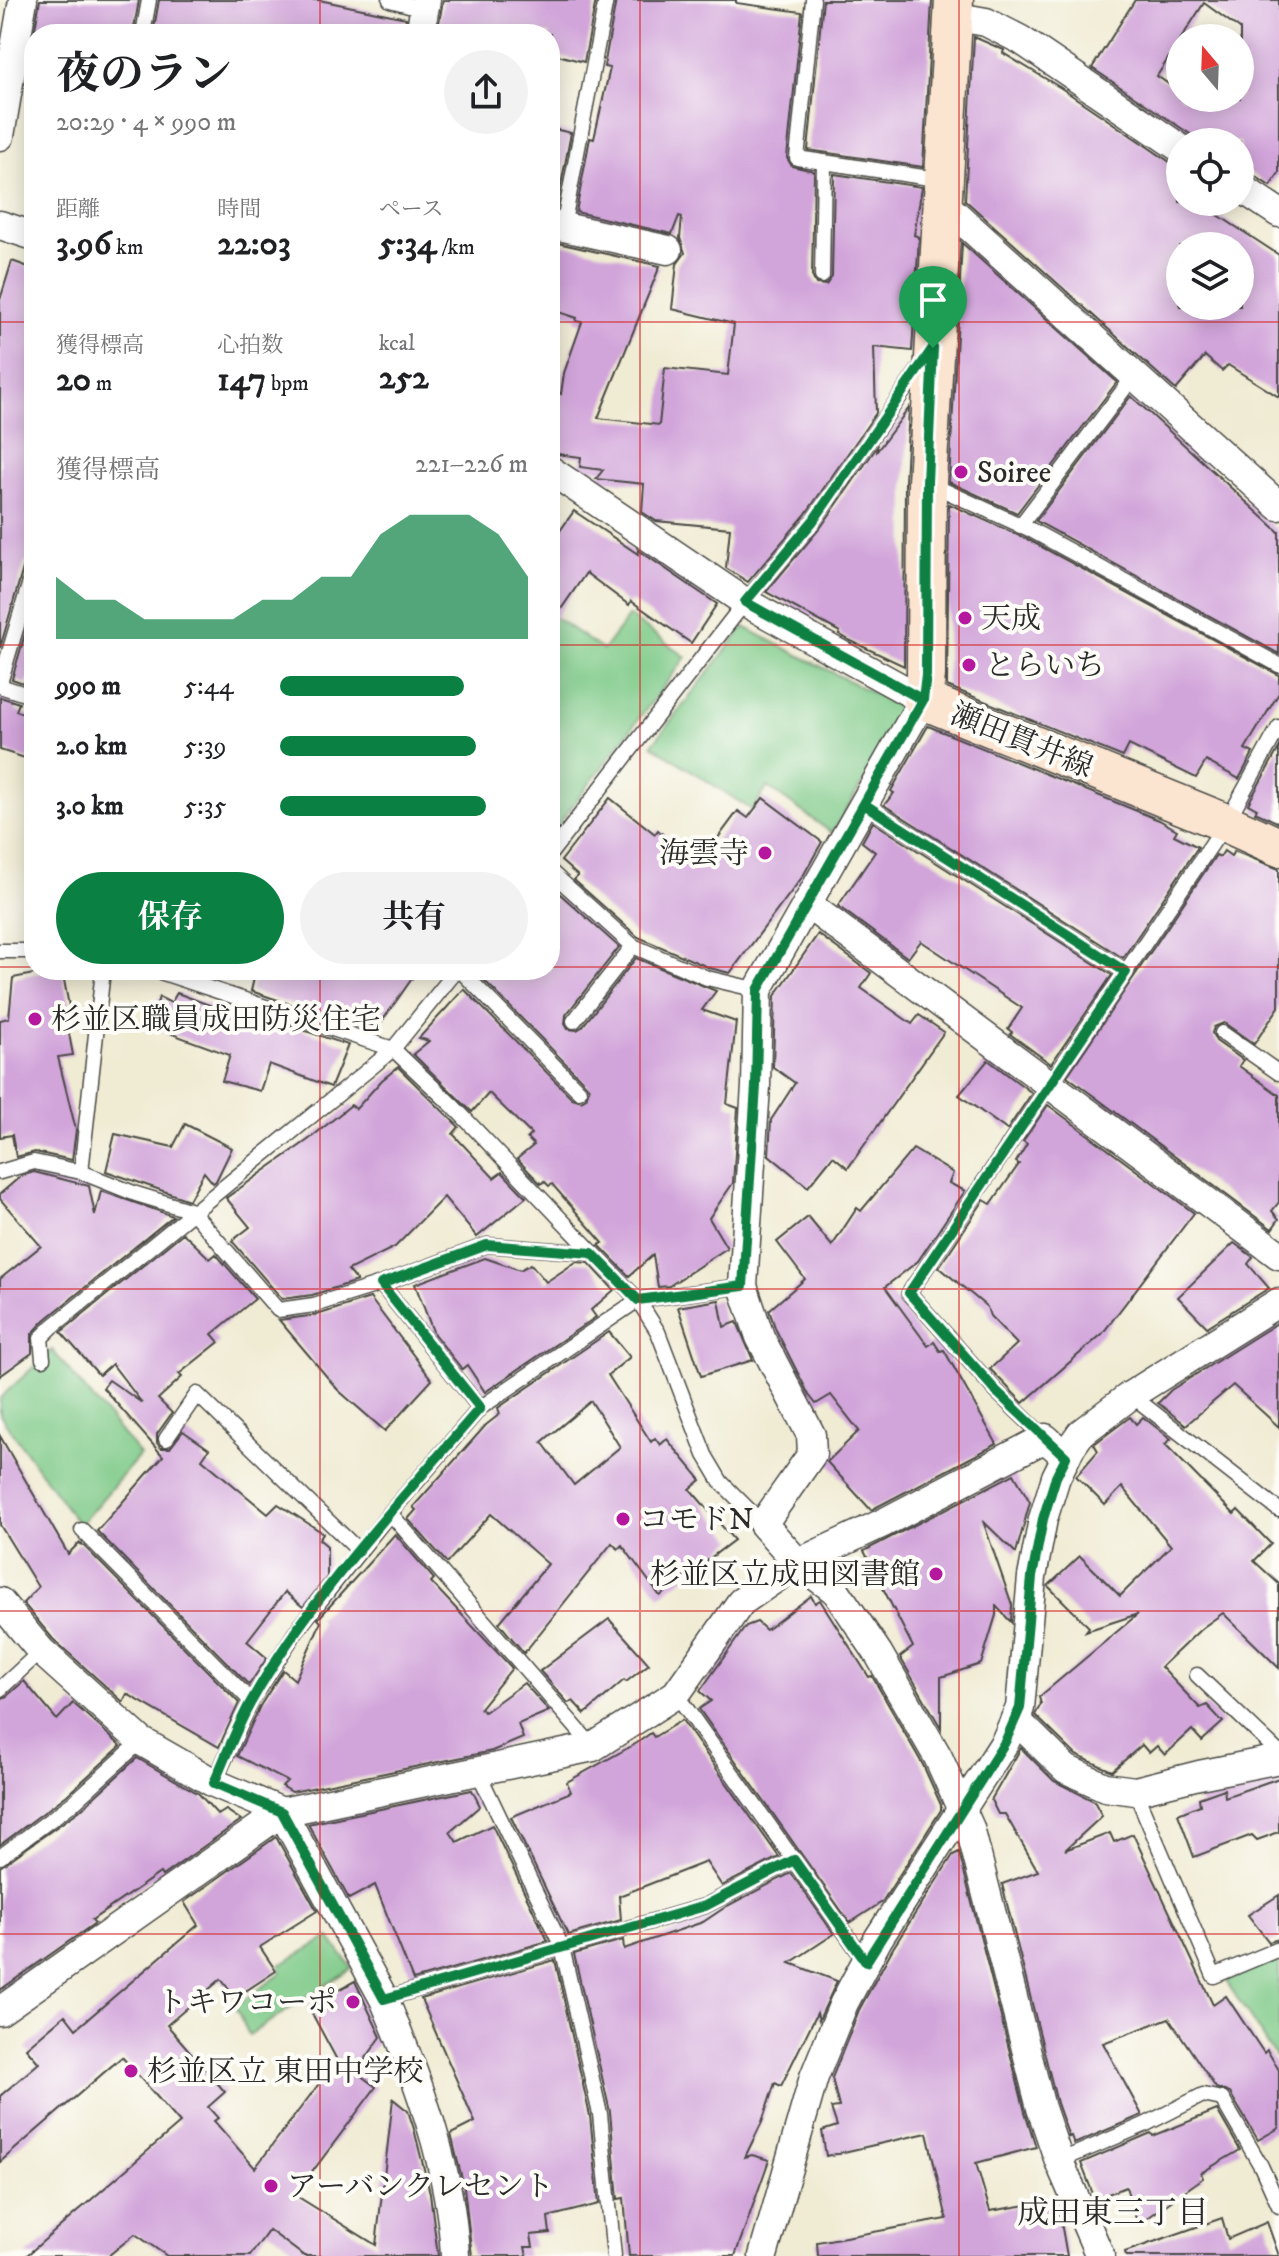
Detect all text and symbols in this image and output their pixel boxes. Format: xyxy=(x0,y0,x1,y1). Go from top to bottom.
north arrow xyxy=(1166,24,1254,112)
map controls xyxy=(1166,24,1254,320)
text: 夜のラン xyxy=(56,48,232,103)
button: share xyxy=(444,50,528,134)
text: 20:29 · 4 × 990 m xyxy=(56,106,236,139)
button: locate xyxy=(1166,128,1254,216)
text: 距離 xyxy=(56,196,100,223)
text: 時間 xyxy=(217,196,261,223)
text: ペース xyxy=(379,196,444,223)
text: 3.96 xyxy=(56,223,111,265)
text: 22:03 xyxy=(217,223,291,265)
text: 5:34 xyxy=(379,223,437,265)
button: layers xyxy=(1166,232,1254,320)
text: km xyxy=(111,234,144,261)
text: /km xyxy=(437,234,475,261)
pin xyxy=(899,266,967,348)
icon: arrive xyxy=(911,278,955,322)
text: kcal xyxy=(379,330,415,357)
text: 獲得標高 xyxy=(56,332,144,359)
text: 心拍数 xyxy=(217,332,283,359)
text: 252 xyxy=(379,357,429,399)
text: 20 xyxy=(56,359,91,401)
text: 147 xyxy=(217,359,266,401)
text: m xyxy=(91,370,112,397)
text: bpm xyxy=(266,370,309,397)
text: 221–226 m xyxy=(415,448,528,481)
text: 獲得標高 xyxy=(56,454,160,487)
place label: Soiree xyxy=(977,455,1051,492)
marker: Soiree xyxy=(952,463,970,481)
place label: 天成 xyxy=(981,601,1041,638)
marker: 天成 xyxy=(956,609,974,627)
place label: とらいち xyxy=(985,648,1105,685)
marker: とらいち xyxy=(960,656,978,674)
text: 990 m xyxy=(56,670,121,703)
text: 5:44 xyxy=(184,670,234,703)
street label: 瀬田貫井線 xyxy=(945,696,1098,787)
text: 2.0 km xyxy=(56,730,127,763)
text: 5:39 xyxy=(184,730,226,763)
text: 3.0 km xyxy=(56,790,124,823)
text: 5:35 xyxy=(184,790,226,823)
place label: 海雲寺 xyxy=(659,836,749,873)
marker: 海雲寺 xyxy=(756,844,774,862)
button: 保存 xyxy=(56,872,284,964)
button: 共有 xyxy=(300,872,528,964)
place label: 杉並区職員成田防災住宅 xyxy=(51,1002,381,1039)
marker: 杉並区職員成田防災住宅 xyxy=(26,1010,44,1028)
place label: コモドN xyxy=(639,1502,754,1539)
marker: コモドN xyxy=(614,1510,632,1528)
place label: 杉並区立成田図書館 xyxy=(650,1557,920,1594)
marker: 杉並区立成田図書館 xyxy=(927,1565,945,1583)
place label: トキワコーポ xyxy=(157,1985,337,2022)
marker: トキワコーポ xyxy=(344,1993,362,2011)
place label: 杉並区立 東田中学校 xyxy=(147,2054,423,2091)
marker: 杉並区立 東田中学校 xyxy=(122,2062,140,2080)
place label: アーバンクレセント xyxy=(287,2169,554,2206)
marker: アーバンクレセント xyxy=(262,2177,280,2195)
district label: 成田東三丁目 xyxy=(1017,2194,1209,2234)

